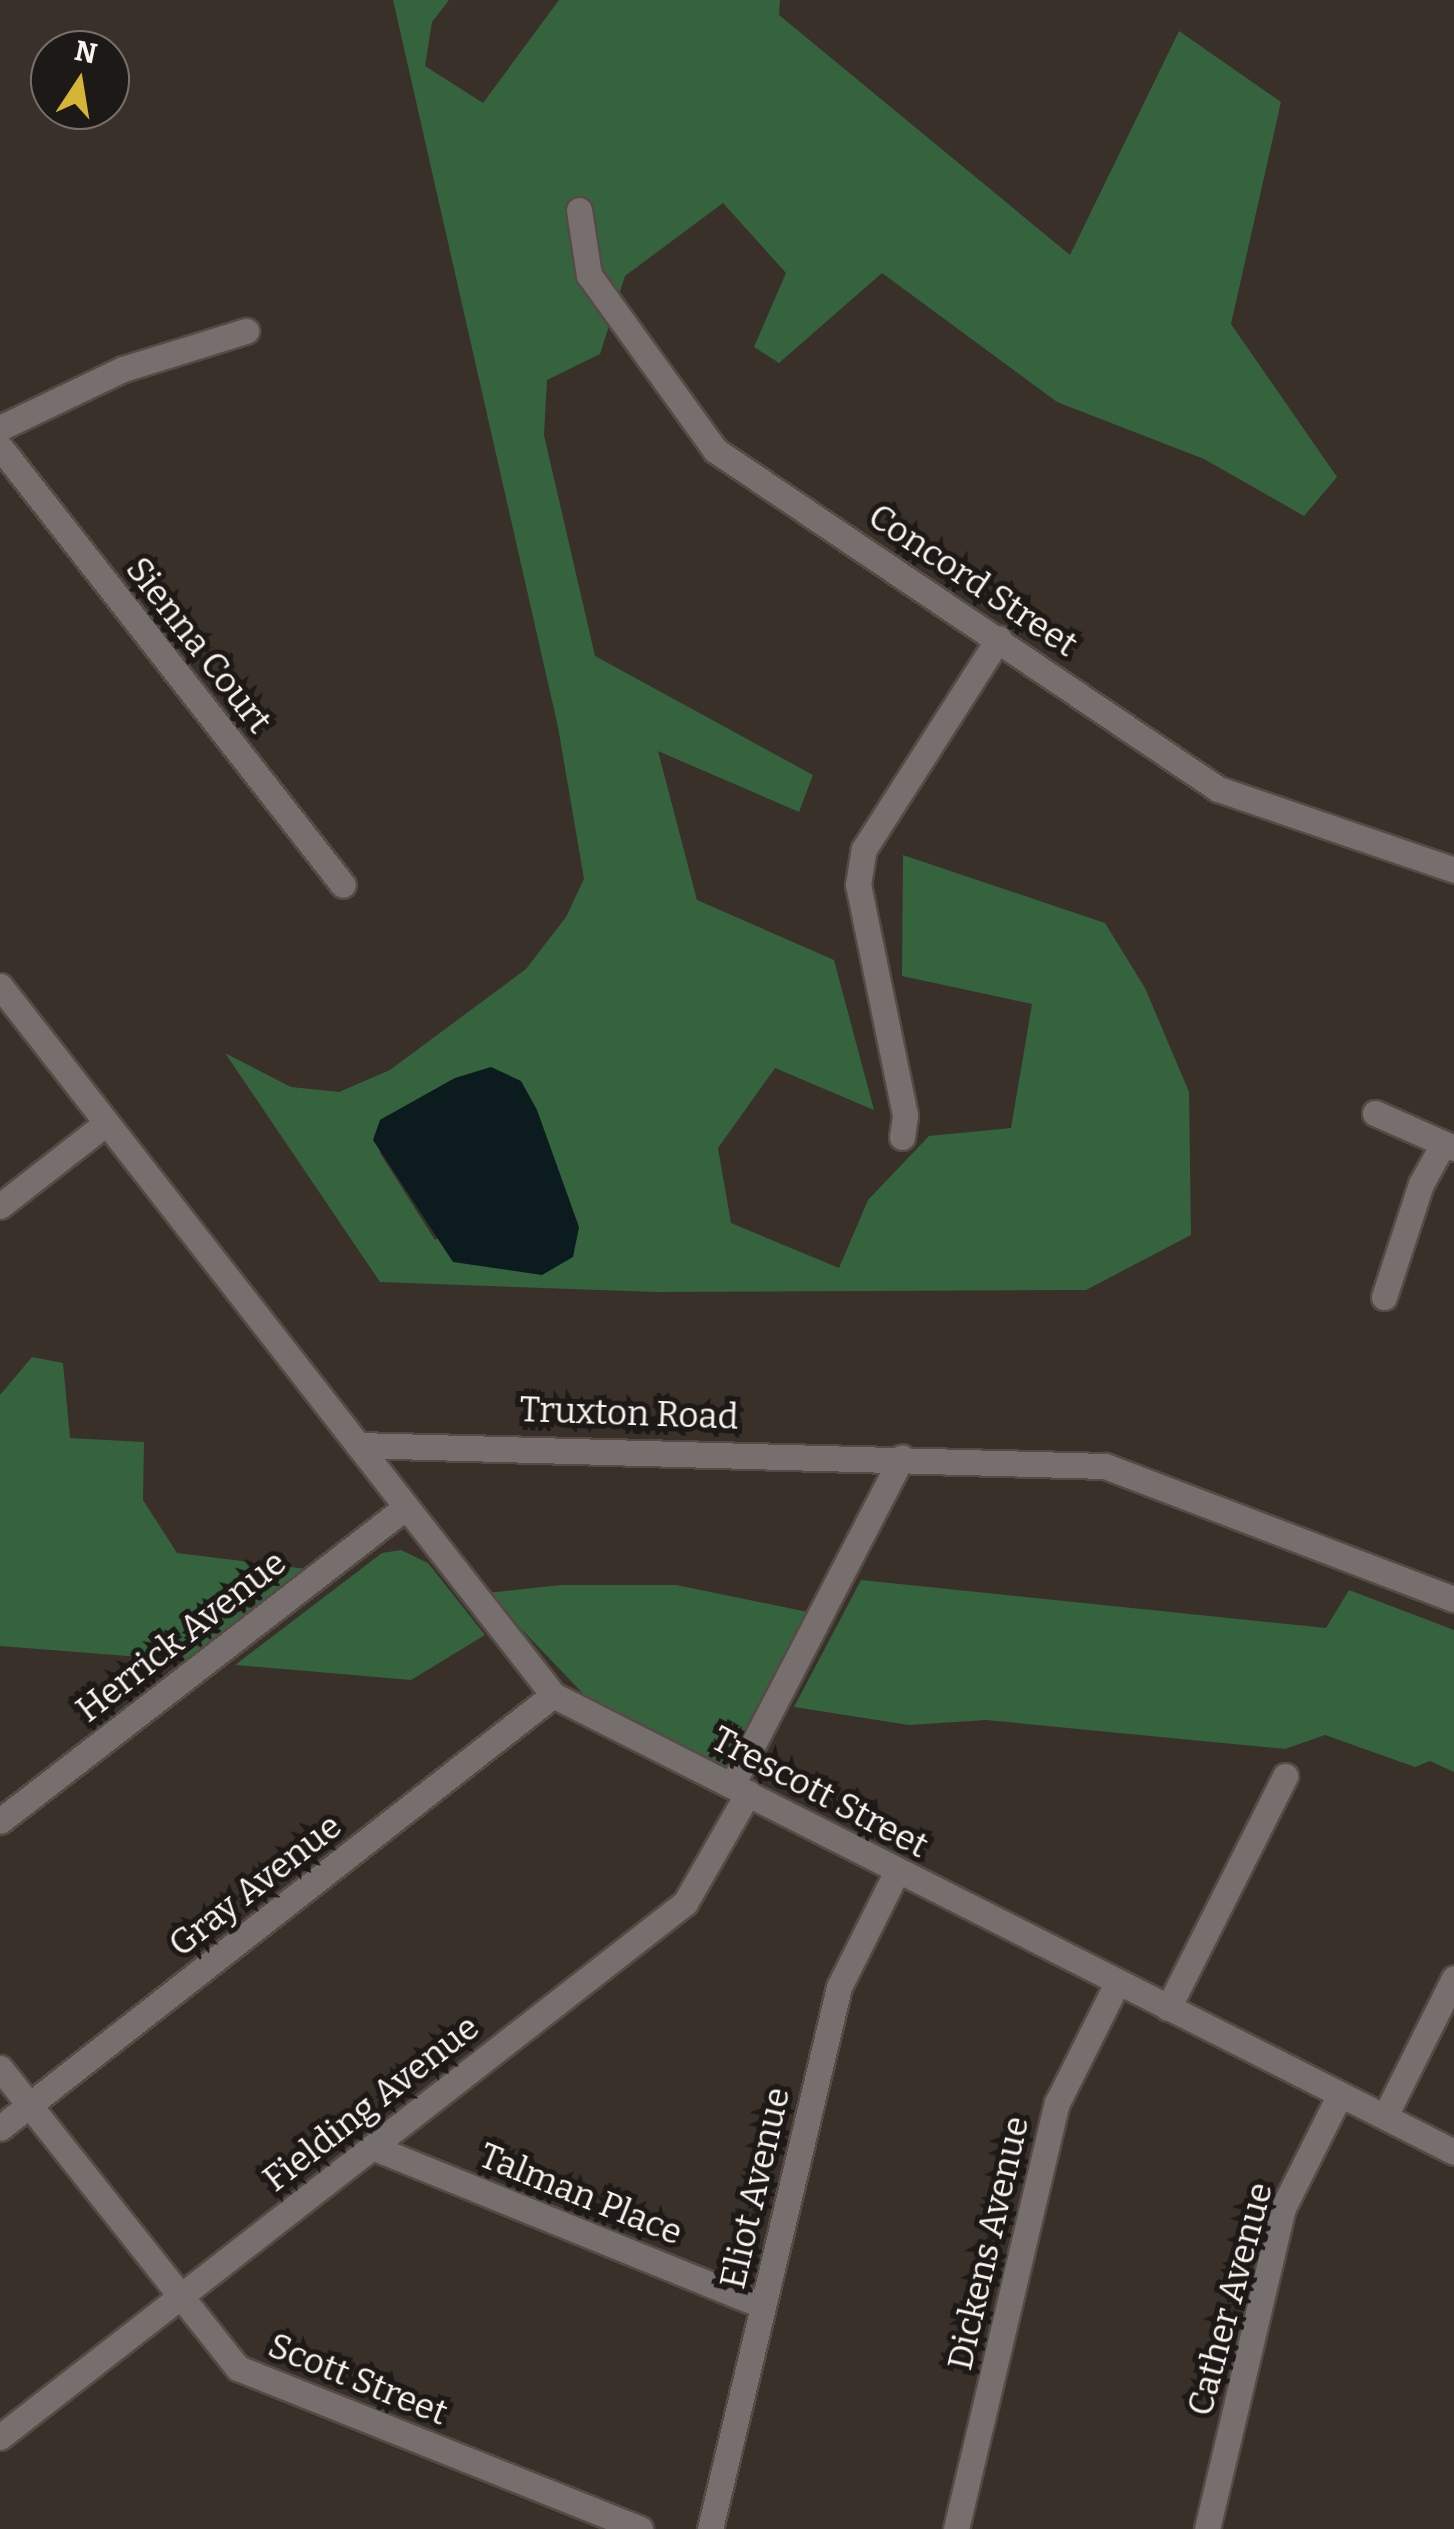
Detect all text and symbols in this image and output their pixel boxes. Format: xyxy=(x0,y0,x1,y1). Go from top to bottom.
north arrow xyxy=(30,30,130,130)
text: N xyxy=(72,34,100,71)
street label: Concord Street xyxy=(861,495,1085,665)
street label: Sienna Court xyxy=(117,549,281,741)
street label: Truxton Road xyxy=(519,1388,739,1438)
street label: Herrick Avenue xyxy=(68,1541,294,1731)
street label: Trescott Street xyxy=(705,1717,935,1867)
street label: Gray Avenue xyxy=(161,1805,349,1965)
street label: Fielding Avenue xyxy=(255,2006,487,2200)
street label: Eliot Avenue xyxy=(711,2083,799,2293)
street label: Dickens Avenue xyxy=(938,2112,1038,2374)
street label: Talman Place xyxy=(473,2134,689,2254)
street label: Cather Avenue xyxy=(1179,2178,1281,2420)
street label: Scott Street xyxy=(262,2324,454,2434)

